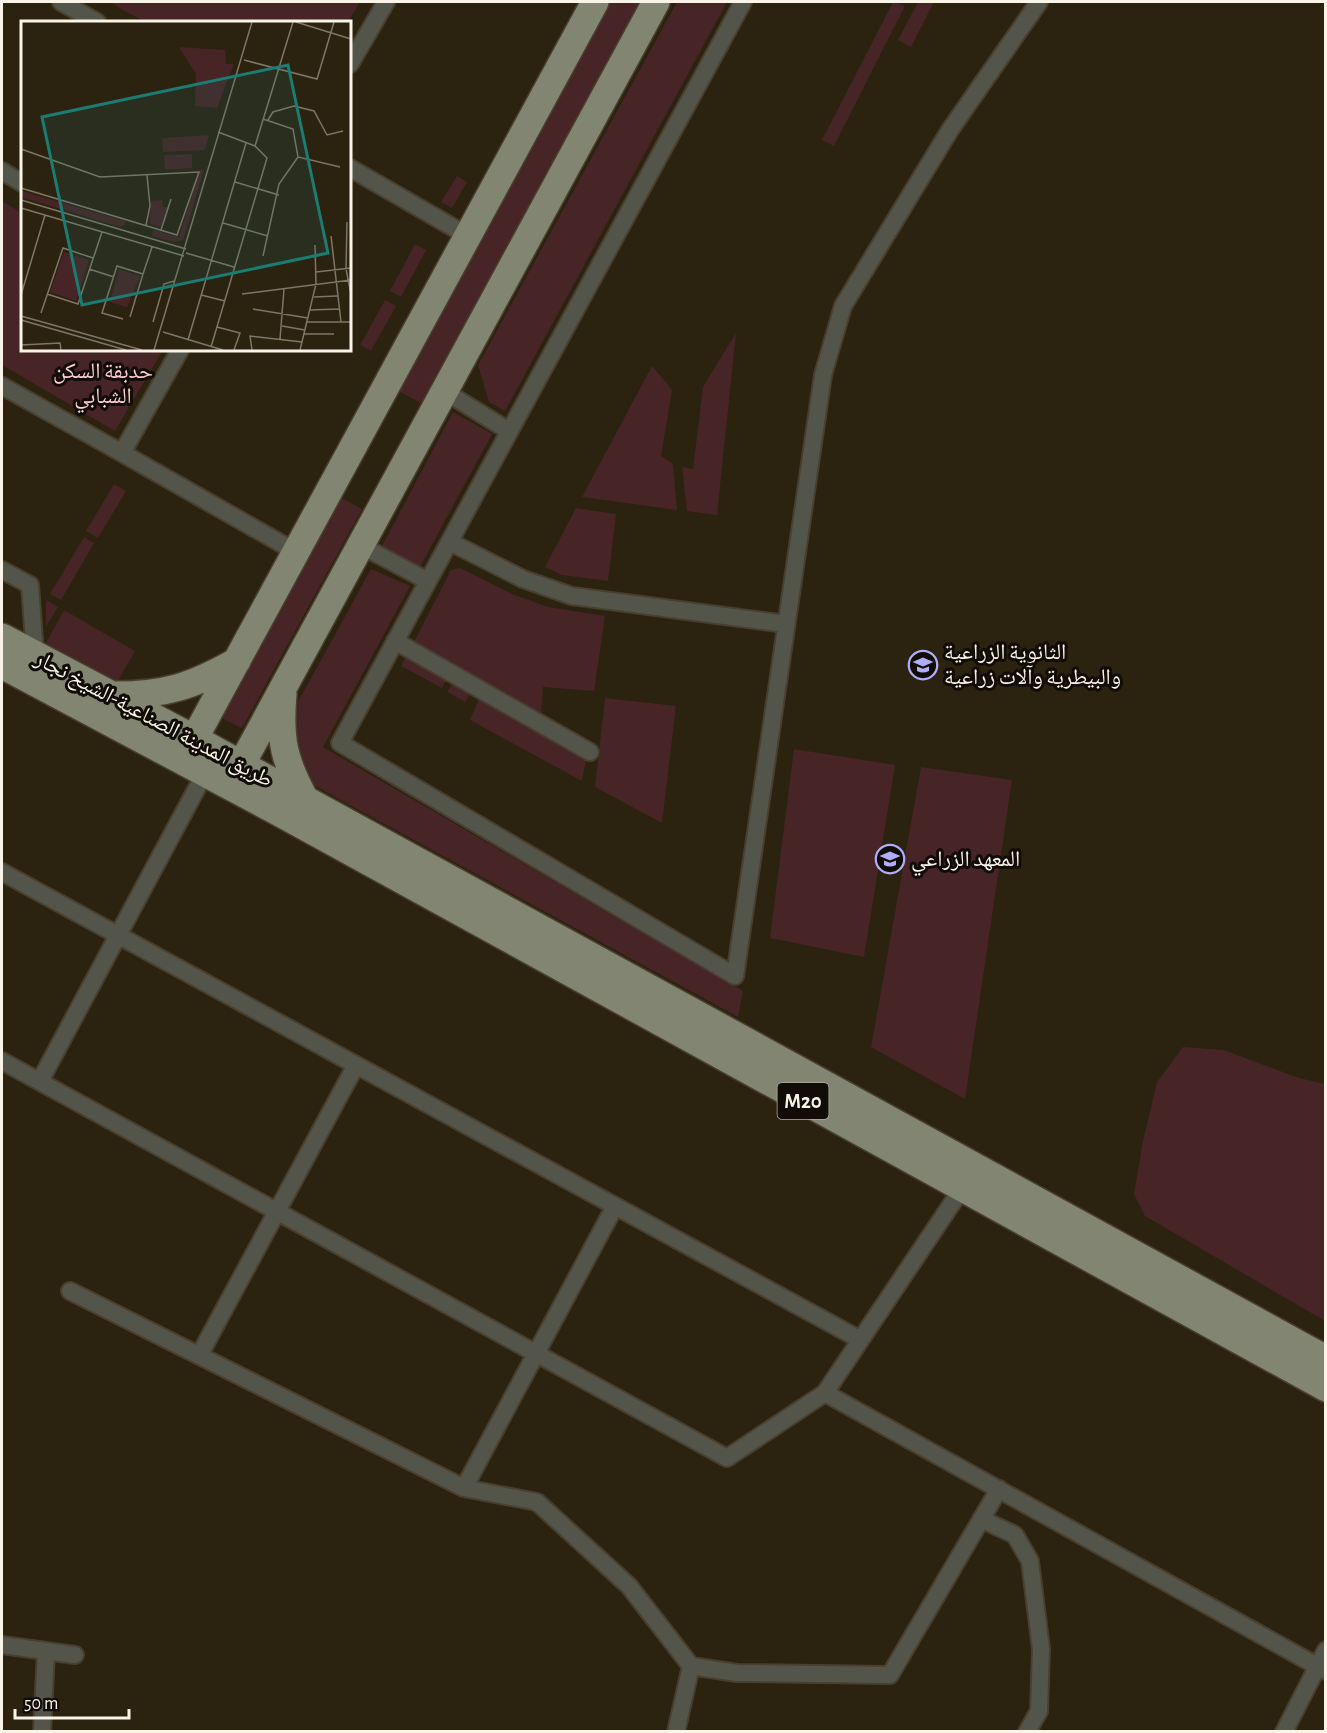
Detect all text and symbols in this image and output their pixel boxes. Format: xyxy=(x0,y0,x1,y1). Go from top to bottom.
inset map xyxy=(21,21,351,351)
park label: حدبقة السكن الشبابي xyxy=(53,360,153,413)
place label: الثانوية الزراعية والبيطرية وآلات زراعية xyxy=(944,641,1121,689)
street label: طريق المدينة الصناعية-الشيخ نجار xyxy=(30,646,277,793)
school or university icon: الثانوية الزراعية والبيطرية وآلات زراعية xyxy=(907,649,939,681)
school or university icon: المعهد الزراعي xyxy=(874,843,906,875)
place label: المعهد الزراعي xyxy=(911,848,1020,876)
road number: M20 xyxy=(778,1083,828,1119)
scale bar xyxy=(15,1682,129,1720)
text: 50 m xyxy=(24,1695,58,1713)

